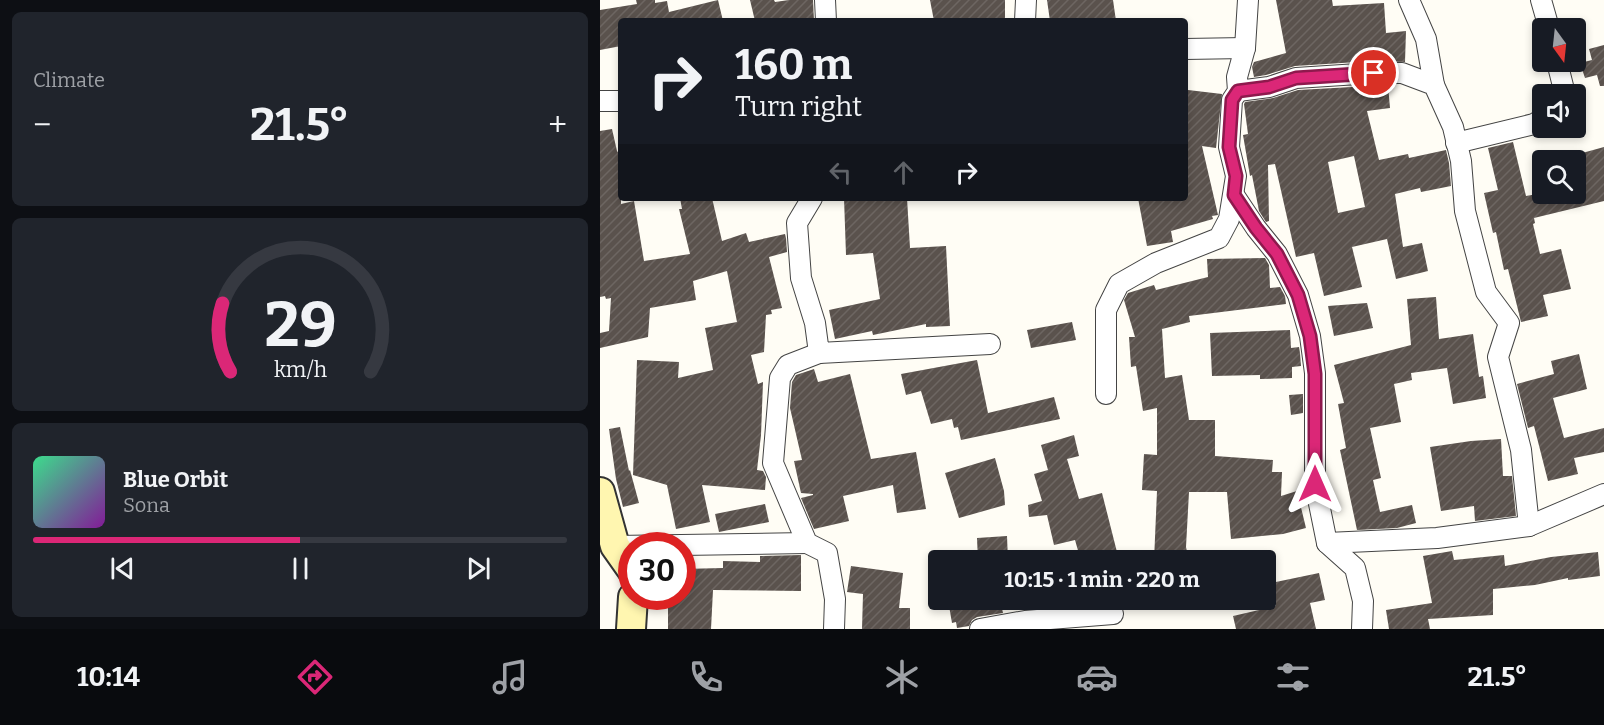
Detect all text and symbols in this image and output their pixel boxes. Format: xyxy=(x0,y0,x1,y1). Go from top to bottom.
north arrow xyxy=(1532,18,1586,72)
map controls xyxy=(1532,18,1586,204)
text: 160 m xyxy=(735,40,852,90)
icon: right xyxy=(636,42,714,120)
pin xyxy=(1348,47,1399,98)
icon: arrive xyxy=(1357,56,1390,89)
text: Climate xyxy=(33,68,105,92)
button: sound xyxy=(1532,84,1586,138)
text: Turn right xyxy=(735,91,862,123)
text: 21.5° xyxy=(250,98,349,152)
text: − xyxy=(33,105,51,145)
text: + xyxy=(548,105,567,145)
button: search xyxy=(1532,150,1586,204)
icon: left xyxy=(824,156,857,189)
icon: ahead xyxy=(887,156,920,189)
icon: right xyxy=(950,156,983,189)
text: 29 xyxy=(264,288,336,363)
text: km/h xyxy=(273,357,327,383)
position arrow xyxy=(1283,452,1347,516)
text: Blue Orbit xyxy=(123,466,228,493)
text: Sona xyxy=(123,493,170,517)
speed limit sign: 30 xyxy=(618,532,696,610)
icon: previous xyxy=(106,552,139,585)
icon: pause xyxy=(284,552,317,585)
icon: next xyxy=(462,552,495,585)
text: 10:15 · 1 min · 220 m xyxy=(1004,566,1200,593)
icon: directions xyxy=(294,656,336,698)
icon: music xyxy=(489,656,531,698)
icon: phone xyxy=(685,656,727,698)
icon: climate xyxy=(881,656,923,698)
icon: car xyxy=(1076,656,1118,698)
icon: filters xyxy=(1272,656,1314,698)
text: 10:14 xyxy=(77,661,140,693)
text: 21.5° xyxy=(1467,661,1527,693)

